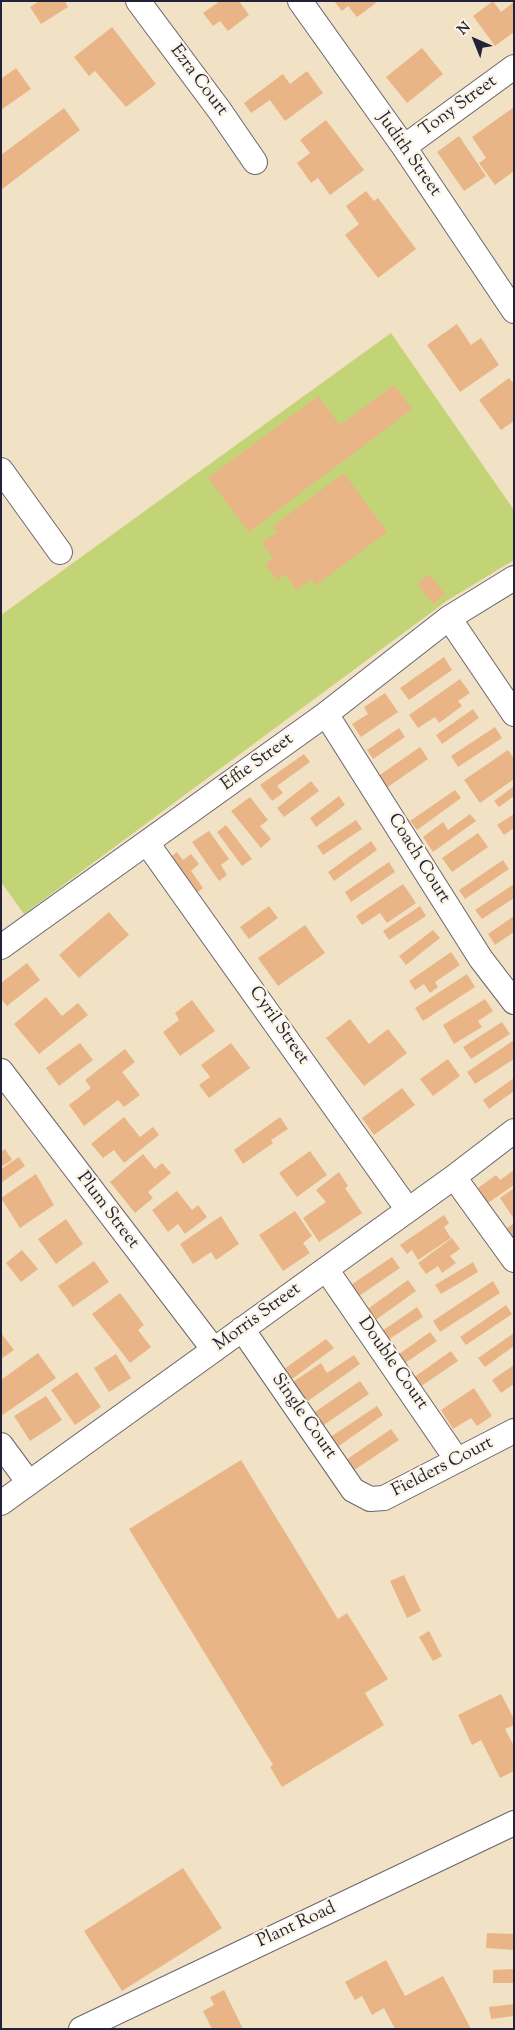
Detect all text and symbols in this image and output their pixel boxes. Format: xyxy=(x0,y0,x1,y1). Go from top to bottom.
north arrow xyxy=(450,15,500,65)
text: N xyxy=(454,18,476,40)
street label: Ezra Court xyxy=(164,41,232,121)
street label: Tony Street xyxy=(416,72,502,142)
street label: Judith Street xyxy=(371,109,445,201)
street label: Effie Street xyxy=(218,730,298,796)
street label: Coach Court xyxy=(382,810,454,908)
street label: Cyril Street xyxy=(243,983,313,1069)
street label: Plum Street xyxy=(71,1168,143,1254)
street label: Morris Street xyxy=(210,1279,306,1357)
street label: Double Court xyxy=(352,1313,432,1415)
street label: Single Court xyxy=(266,1370,340,1464)
street label: Fielders Court xyxy=(389,1433,497,1503)
street label: Plant Road xyxy=(254,1898,340,1954)

